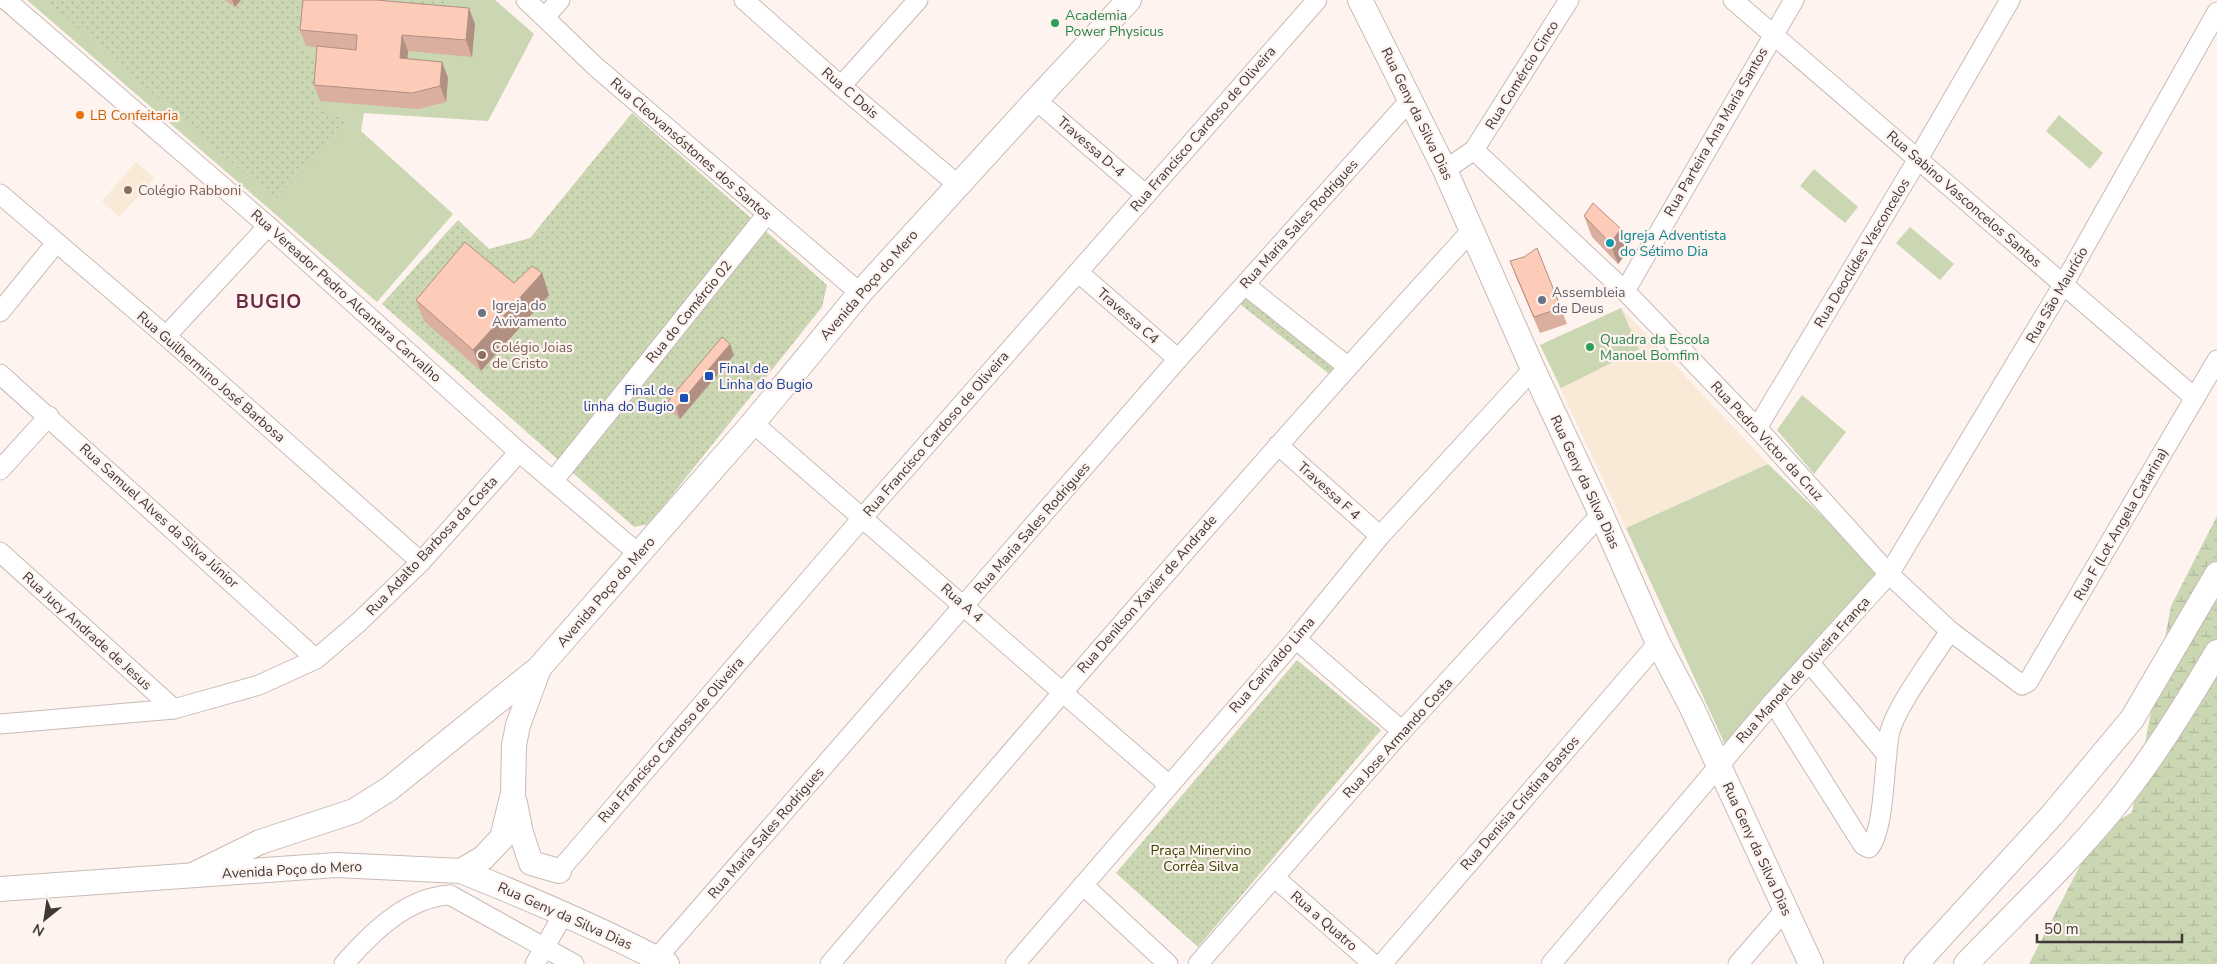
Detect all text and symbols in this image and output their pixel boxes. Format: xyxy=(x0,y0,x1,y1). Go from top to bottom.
place label: Academia Power Physicus xyxy=(1065,6,1164,41)
marker: Academia Power Physicus xyxy=(1049,17,1061,29)
street label: Rua Comércio Cinco xyxy=(1481,17,1563,133)
street label: Rua Francisco Cardoso de Oliveira xyxy=(1126,42,1280,216)
street label: Rua Geny da Silva Dias xyxy=(1377,44,1458,184)
street label: Rua Parteira Ana Maria Santos xyxy=(1660,44,1772,220)
street label: Rua C Dois xyxy=(818,63,883,123)
street label: Rua Cleovansóstones dos Santos xyxy=(606,73,776,225)
place label: LB Confeitaria xyxy=(90,106,179,125)
marker: LB Confeitaria xyxy=(74,109,86,121)
street label: Travessa D-4 xyxy=(1053,112,1129,182)
street label: Rua Sabino Vasconcelos Santos xyxy=(1883,126,2046,272)
street label: Rua Maria Sales Rodrigues xyxy=(1236,155,1363,293)
street label: Rua Deoclídes Vasconcelos xyxy=(1810,175,1914,331)
place label: Colégio Rabboni xyxy=(138,181,241,200)
marker: Colégio Rabboni xyxy=(122,184,134,196)
street label: Rua Vereador Pedro Alcantara Carvalho xyxy=(247,205,445,387)
street label: Avenida Poço do Mero xyxy=(816,226,922,344)
place label: Igreja Adventista do Sétimo Dia xyxy=(1620,226,1726,261)
marker: Igreja Adventista do Sétimo Dia xyxy=(1604,237,1616,249)
street label: Rua São Maurício xyxy=(2022,243,2093,347)
street label: Rua do Comércio 02 xyxy=(642,257,736,367)
place label: Assembleia de Deus xyxy=(1552,283,1625,318)
street label: Travessa C4 xyxy=(1093,284,1163,348)
district label: BUGIO xyxy=(236,289,302,315)
marker: Assembleia de Deus xyxy=(1536,294,1548,306)
place label: Igreja do Avivamento xyxy=(492,296,567,331)
street label: Rua Guilhermino José Barbosa xyxy=(133,307,289,447)
marker: Igreja do Avivamento xyxy=(476,307,488,319)
place label: Quadra da Escola Manoel Bomfim xyxy=(1600,330,1710,365)
place label: Colégio Joias de Cristo xyxy=(492,338,573,373)
marker: Quadra da Escola Manoel Bomfim xyxy=(1584,341,1596,353)
street label: Rua Francisco Cardoso de Oliveira xyxy=(859,347,1013,521)
marker: Colégio Joias de Cristo xyxy=(476,349,488,361)
place label: Final de Linha do Bugio xyxy=(719,359,813,394)
marker: Final de Linha do Bugio xyxy=(703,370,715,382)
street label: Rua Pedro Victor da Cruz xyxy=(1706,377,1828,505)
place label: Final de linha do Bugio xyxy=(584,381,674,416)
marker: Final de linha do Bugio xyxy=(678,392,690,404)
street label: Rua Geny da Silva Dias xyxy=(1546,412,1624,552)
street label: Rua Samuel Alves da Silva Júnior xyxy=(75,439,243,593)
street label: Rua F (Lot Angela Catarina) xyxy=(2069,444,2173,604)
street label: Rua Maria Sales Rodrigues xyxy=(970,458,1095,598)
street label: Travessa F 4 xyxy=(1294,458,1364,524)
street label: Rua Adalto Barbosa da Costa xyxy=(362,472,502,620)
street label: Rua Denilson Xavier de Andrade xyxy=(1073,511,1221,677)
street label: Avenida Poço do Mero xyxy=(553,533,659,651)
street label: Rua Jucy Andrade de Jesus xyxy=(18,568,156,695)
street label: Rua A 4 xyxy=(937,579,987,627)
street label: Rua Manoel de Oliveira França xyxy=(1732,593,1874,747)
street label: Rua Carivaldo Lima xyxy=(1225,613,1319,717)
street label: Rua Francisco Cardoso de Oliveira xyxy=(594,653,748,827)
street label: Rua Jose Armando Costa xyxy=(1339,674,1457,802)
street label: Rua Denisia Cristina Bastos xyxy=(1456,731,1584,874)
street label: Rua Maria Sales Rodrigues xyxy=(704,763,829,903)
street label: Rua Geny da Silva Dias xyxy=(1718,779,1796,919)
park label: Praça Minervino Corrêa Silva xyxy=(1151,841,1252,876)
street label: Avenida Poço do Mero xyxy=(221,857,363,883)
street label: Rua Geny da Silva Dias xyxy=(495,878,636,954)
street label: Rua a Quatro xyxy=(1286,887,1362,955)
north arrow xyxy=(20,894,70,944)
scale bar xyxy=(2037,912,2182,944)
text: N xyxy=(29,919,48,941)
text: 50 m xyxy=(2044,919,2079,939)

